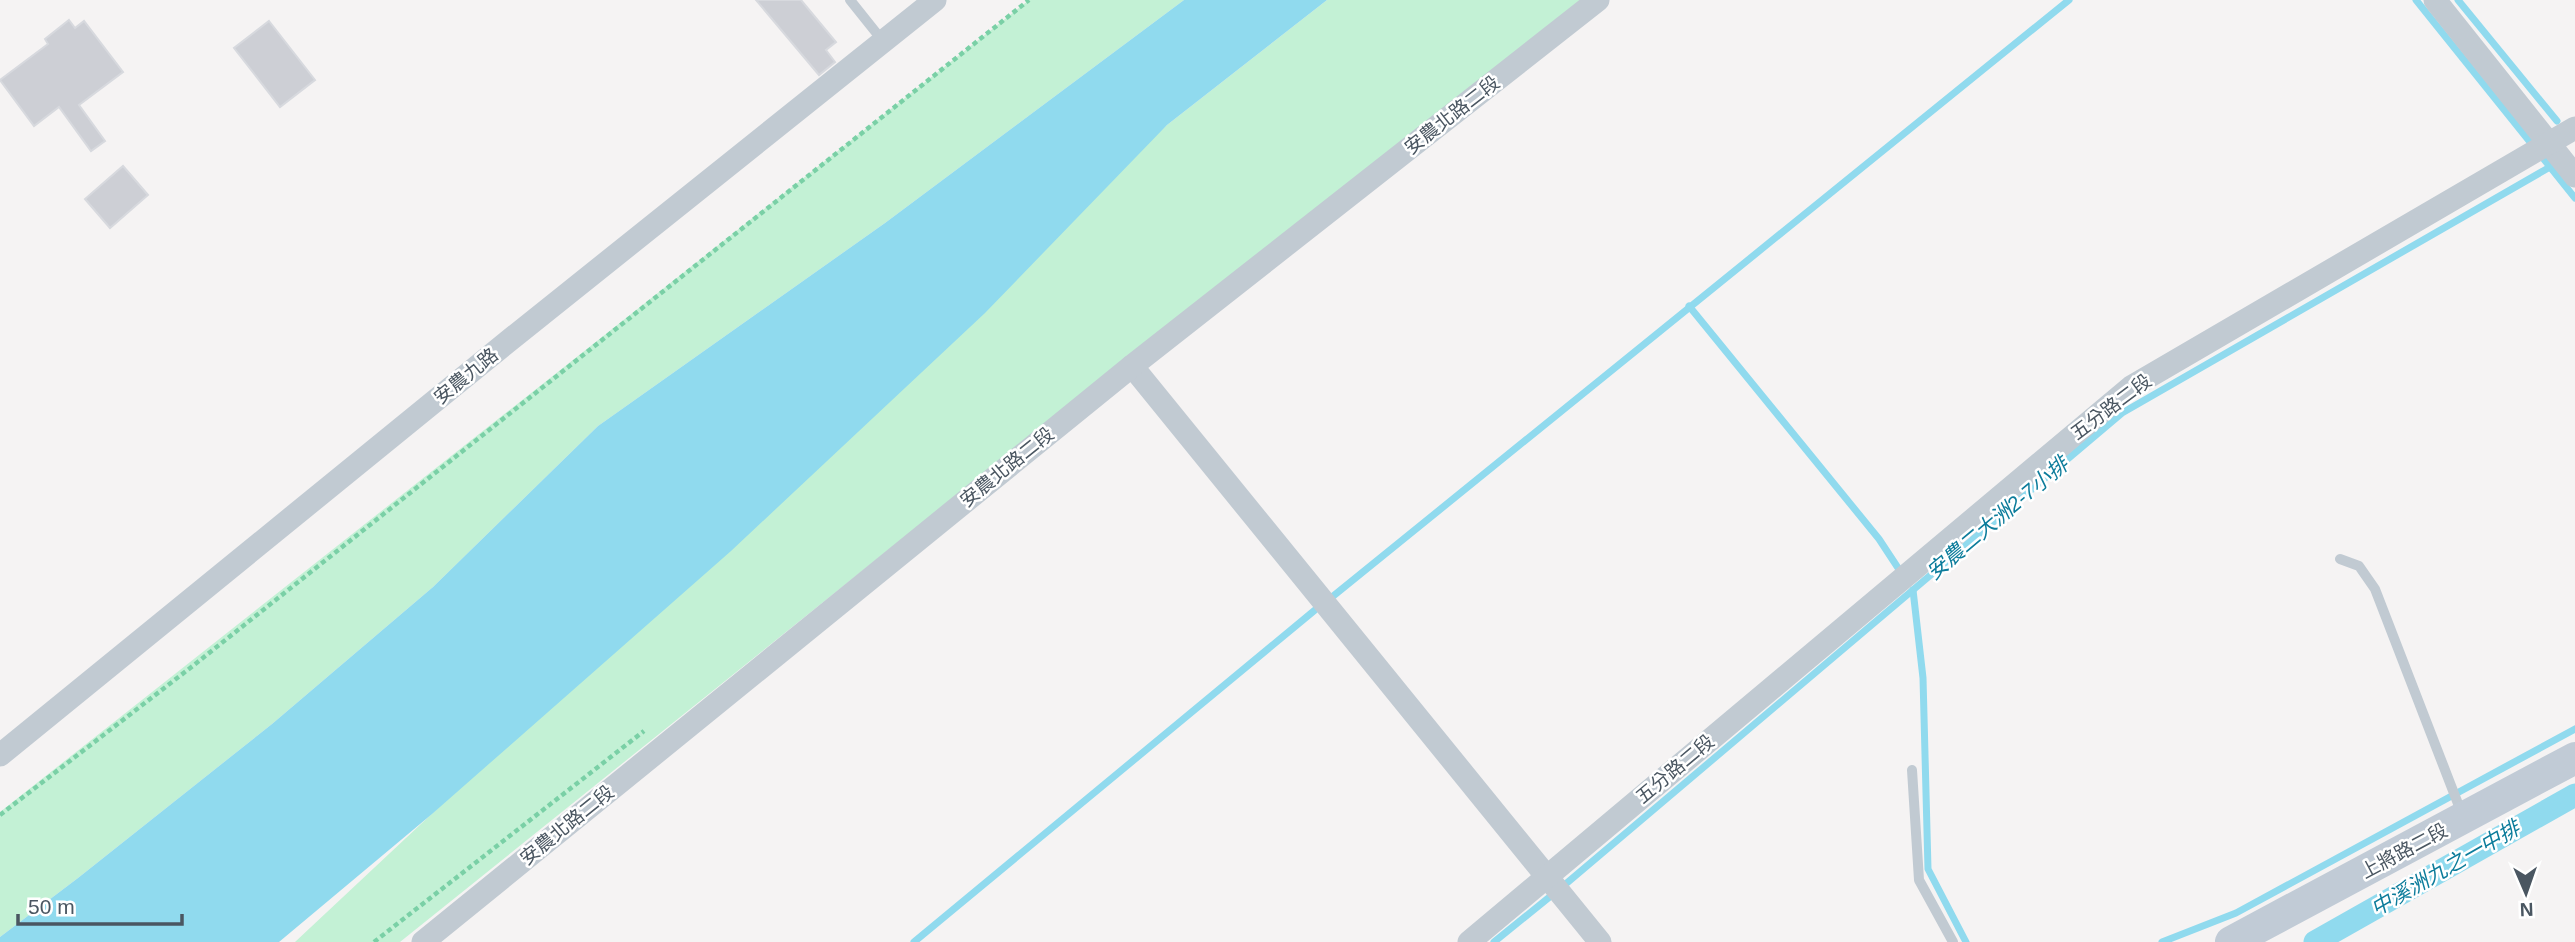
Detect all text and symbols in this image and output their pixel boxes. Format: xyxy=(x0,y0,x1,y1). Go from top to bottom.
street label: 安農北路二段 xyxy=(1401,72,1503,158)
street label: 安農九路 xyxy=(430,344,502,408)
street label: 五分路二段 xyxy=(2067,370,2155,444)
street label: 安農北路二段 xyxy=(956,423,1058,511)
water label: 安農二大洲2-7小排 xyxy=(1922,450,2075,584)
street label: 五分路二段 xyxy=(1632,730,1718,808)
street label: 安農北路二段 xyxy=(516,781,618,869)
water label: 中溪洲九之一中排 xyxy=(2367,815,2526,920)
street label: 上將路二段 xyxy=(2357,819,2451,883)
north arrow xyxy=(2491,858,2561,928)
scale bar xyxy=(18,883,182,927)
text: 50 m xyxy=(28,895,75,918)
text: N xyxy=(2519,899,2534,920)

